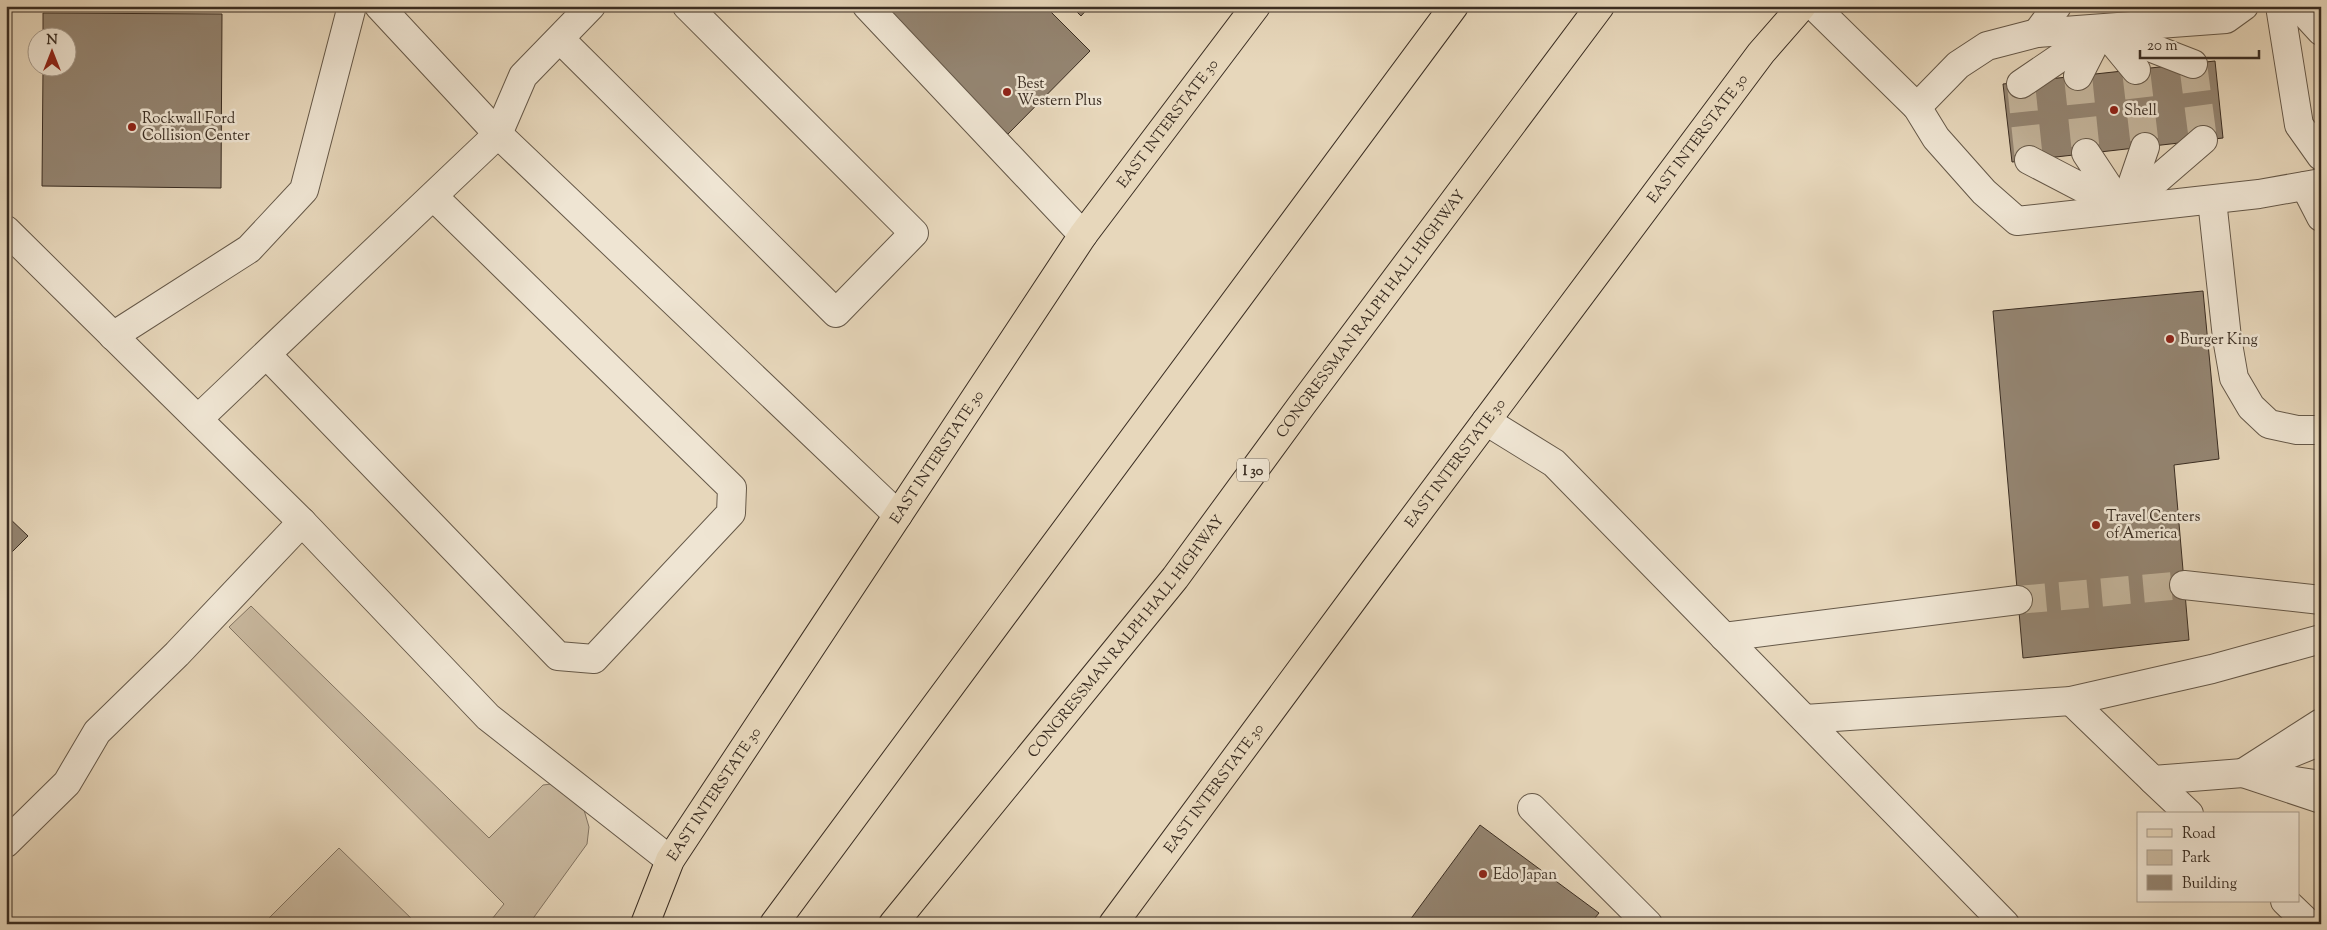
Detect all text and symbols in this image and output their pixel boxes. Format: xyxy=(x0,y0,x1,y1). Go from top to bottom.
north arrow xyxy=(28,28,78,78)
scale bar xyxy=(2140,28,2258,60)
text: N xyxy=(46,31,58,51)
text: 20 m xyxy=(2147,36,2178,57)
street label: EAST INTERSTATE 30 xyxy=(1113,55,1224,193)
street label: EAST INTERSTATE 30 xyxy=(1643,70,1754,208)
place label: Best Western Plus xyxy=(1017,74,1102,112)
marker: Best Western Plus xyxy=(1001,86,1013,98)
place label: Shell xyxy=(2124,101,2157,122)
marker: Shell xyxy=(2108,104,2120,116)
place label: Rockwall Ford Collision Center xyxy=(142,109,250,147)
marker: Rockwall Ford Collision Center xyxy=(126,121,138,133)
street label: CONGRESSMAN RALPH HALL HIGHWAY xyxy=(1272,186,1471,443)
place label: Burger King xyxy=(2180,330,2258,351)
marker: Burger King xyxy=(2164,333,2176,345)
street label: EAST INTERSTATE 30 xyxy=(886,386,990,529)
street label: EAST INTERSTATE 30 xyxy=(1401,395,1511,533)
road number: I 30 xyxy=(1237,458,1269,482)
place label: Travel Centers of America xyxy=(2106,507,2200,545)
street label: CONGRESSMAN RALPH HALL HIGHWAY xyxy=(1024,511,1230,763)
marker: Travel Centers of America xyxy=(2090,519,2102,531)
street label: EAST INTERSTATE 30 xyxy=(1160,720,1270,858)
street label: EAST INTERSTATE 30 xyxy=(663,724,767,866)
legend xyxy=(2137,812,2300,902)
text: Road xyxy=(2182,824,2216,845)
text: Park xyxy=(2182,848,2211,869)
place label: Edo Japan xyxy=(1493,865,1557,886)
marker: Edo Japan xyxy=(1477,868,1489,880)
text: Building xyxy=(2182,874,2237,895)

